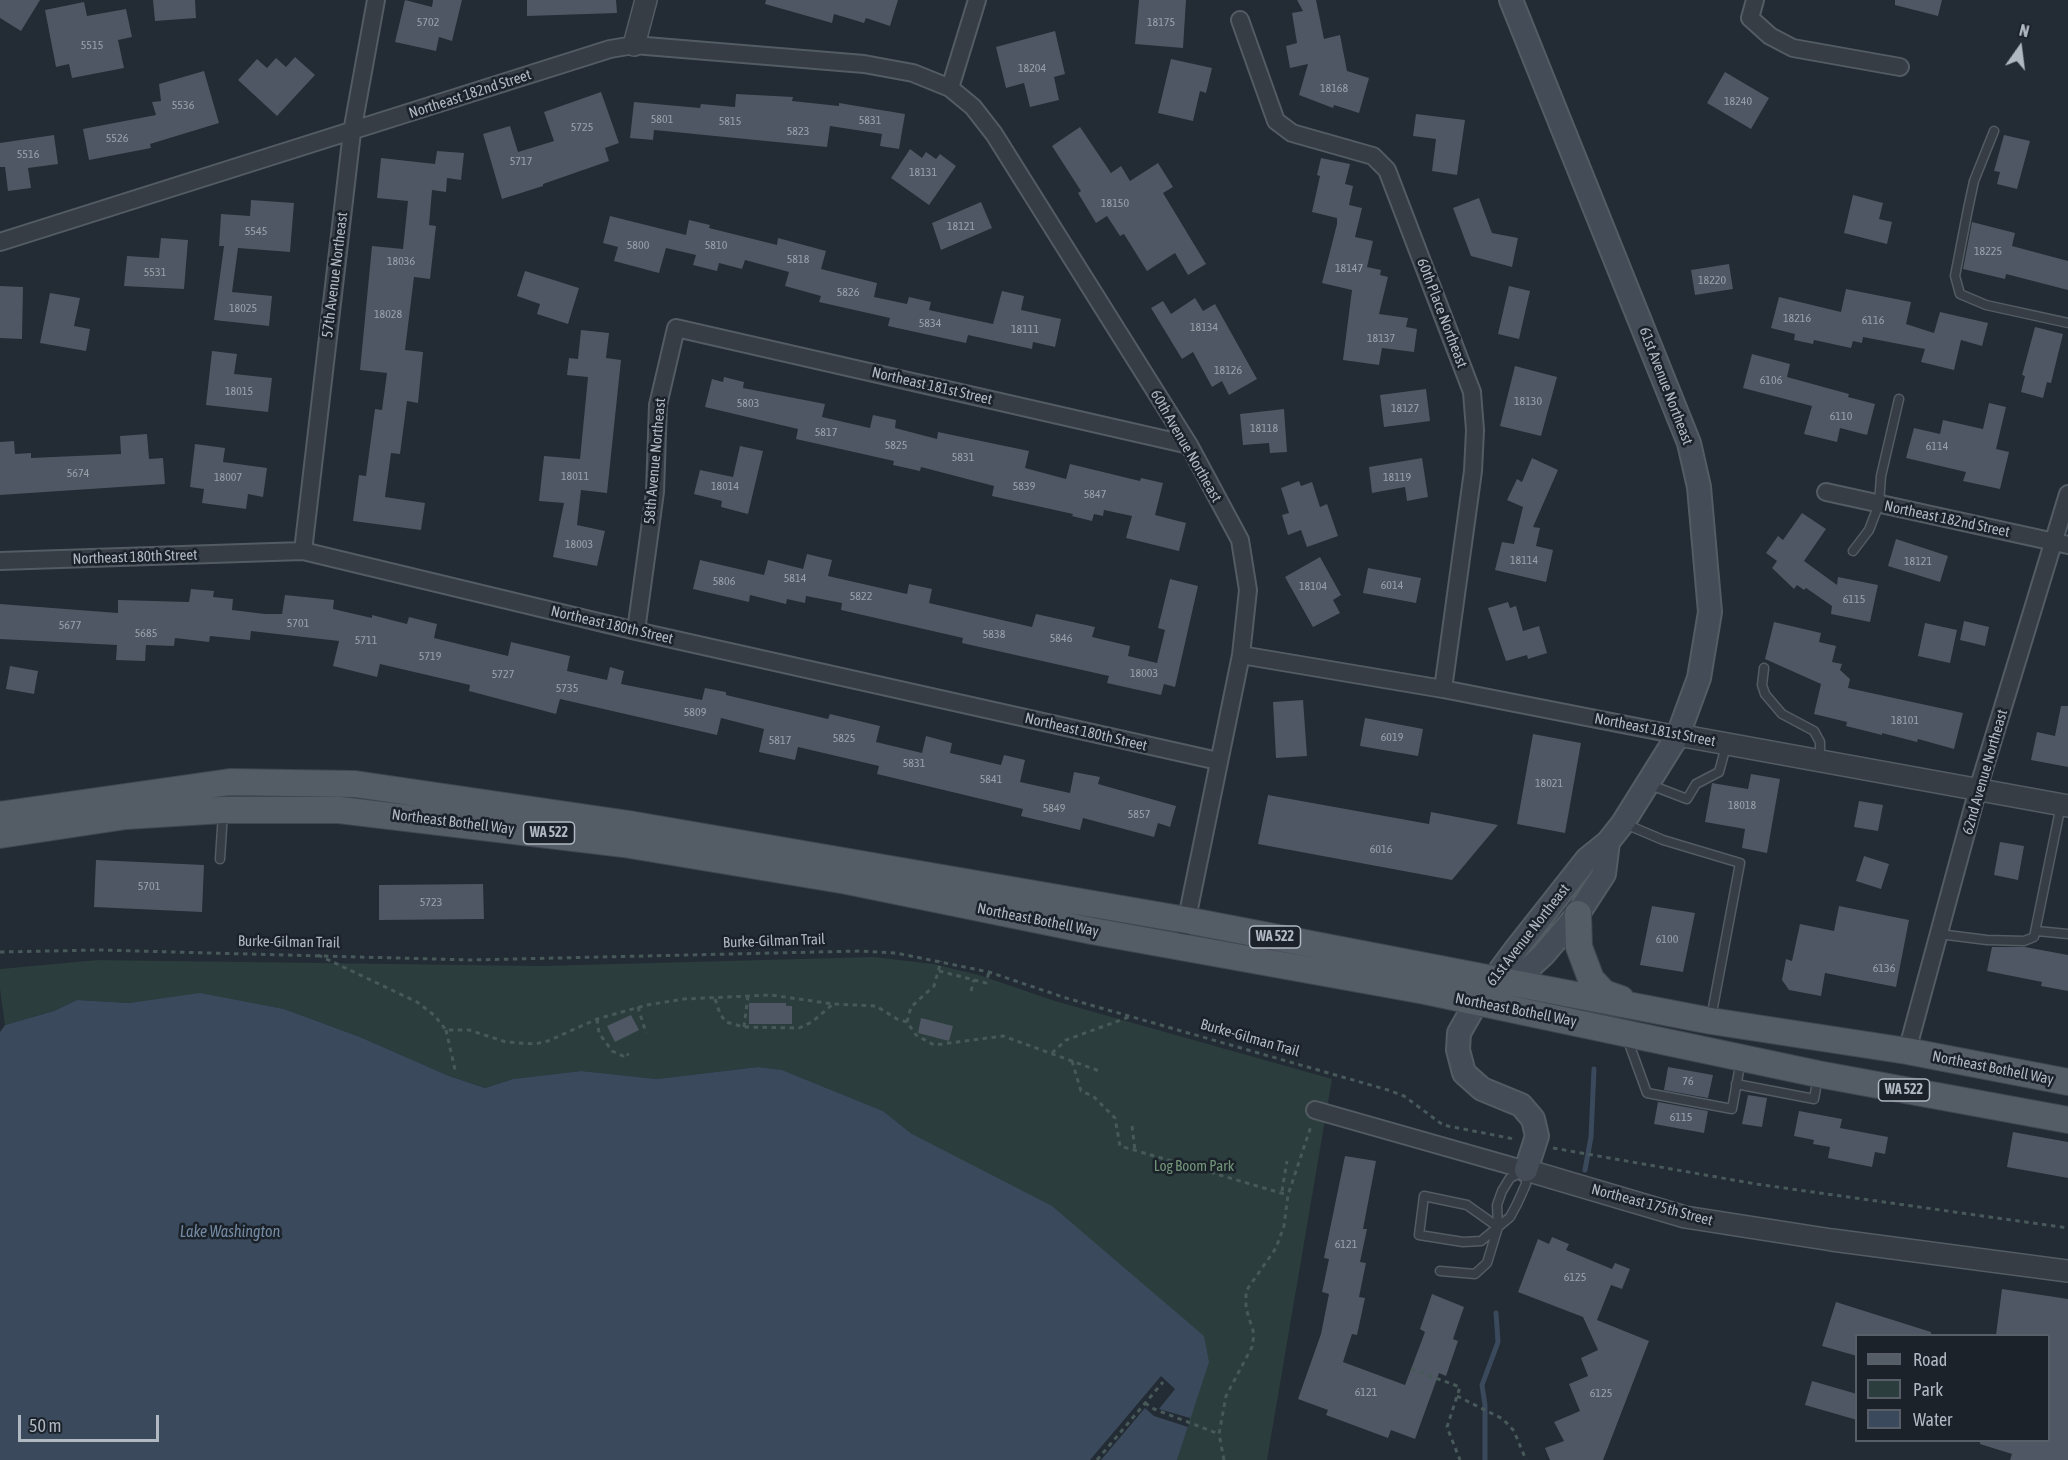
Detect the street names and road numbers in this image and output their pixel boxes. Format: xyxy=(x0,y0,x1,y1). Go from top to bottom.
street label: Northeast 182nd Street xyxy=(406,66,534,122)
street label: 57th Avenue Northeast xyxy=(318,211,352,339)
street label: 60th Place Northeast xyxy=(1413,256,1471,370)
street label: 61st Avenue Northeast xyxy=(1635,325,1697,447)
street label: Northeast 181st Street xyxy=(870,363,994,409)
street label: 60th Avenue Northeast xyxy=(1147,387,1225,505)
street label: 58th Avenue Northeast xyxy=(641,397,669,525)
street label: Northeast 182nd Street xyxy=(1883,497,2011,541)
street label: Northeast 180th Street xyxy=(72,546,198,568)
street label: Northeast 180th Street xyxy=(549,602,675,648)
street label: 62nd Avenue Northeast xyxy=(1959,707,2011,837)
street label: Northeast 180th Street xyxy=(1023,709,1149,755)
street label: Northeast 181st Street xyxy=(1593,709,1717,751)
street label: Northeast Bothell Way xyxy=(391,806,515,838)
road number: WA 522 xyxy=(524,822,574,844)
street label: 61st Avenue Northeast xyxy=(1483,880,1573,990)
street label: Northeast Bothell Way xyxy=(976,899,1100,941)
road number: WA 522 xyxy=(1250,926,1300,948)
street label: Burke-Gilman Trail xyxy=(723,930,825,952)
street label: Burke-Gilman Trail xyxy=(238,932,340,952)
street label: Northeast Bothell Way xyxy=(1454,989,1578,1031)
street label: Burke-Gilman Trail xyxy=(1198,1015,1302,1061)
street label: Northeast Bothell Way xyxy=(1931,1047,2055,1089)
road number: WA 522 xyxy=(1878,1079,1930,1101)
street label: Northeast 175th Street xyxy=(1589,1180,1715,1230)

